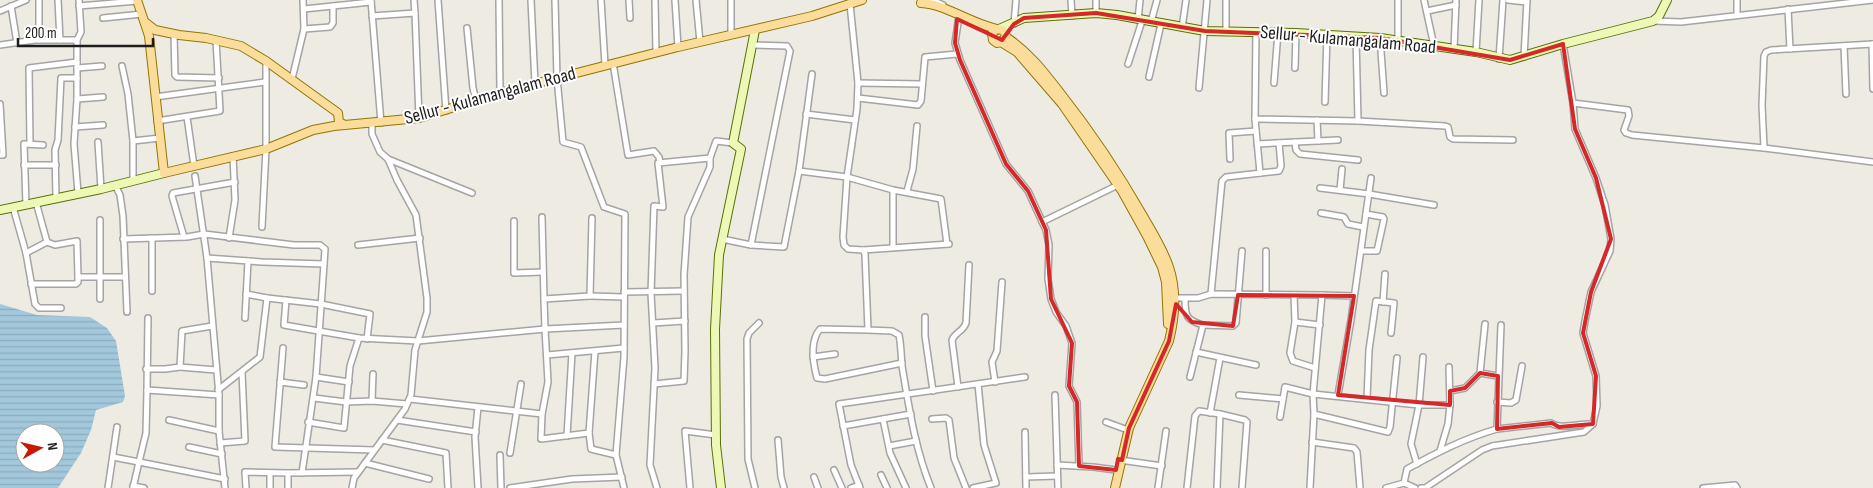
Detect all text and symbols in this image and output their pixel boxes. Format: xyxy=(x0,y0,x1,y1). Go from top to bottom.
scale bar xyxy=(18,15,152,47)
street label: Sellur - Kulamangalam Road xyxy=(1259,21,1437,59)
text: 200 m xyxy=(25,24,57,43)
street label: Sellur - Kulamangalam Road xyxy=(402,62,578,130)
north arrow xyxy=(15,423,65,473)
text: N xyxy=(43,441,61,451)

